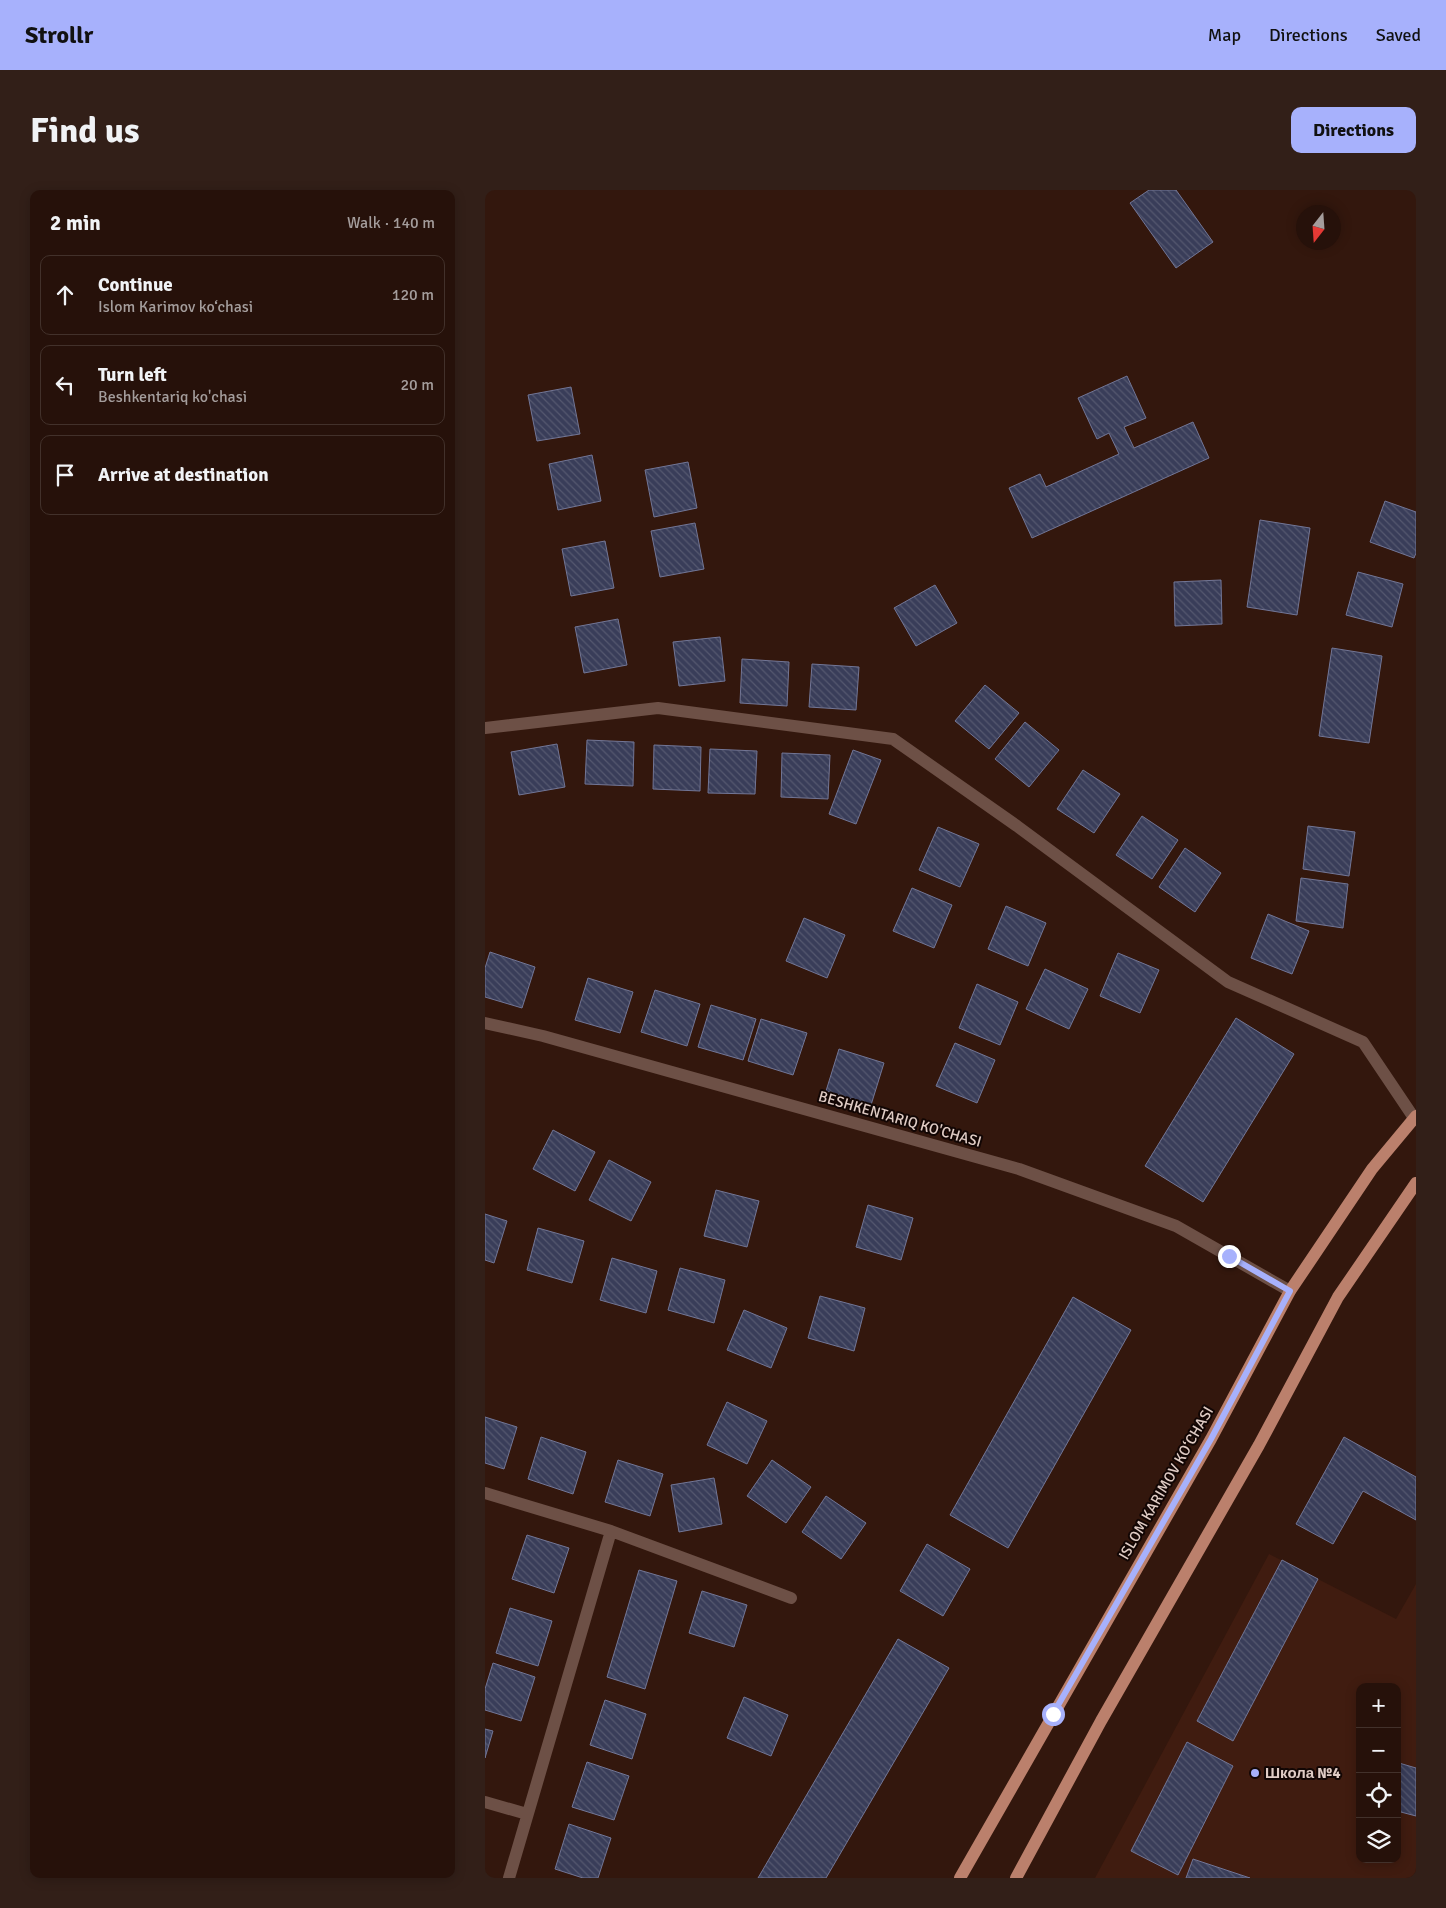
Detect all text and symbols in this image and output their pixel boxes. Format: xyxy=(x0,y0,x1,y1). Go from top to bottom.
text: Strollr xyxy=(25,20,93,50)
text: Map xyxy=(1208,24,1241,46)
text: Directions xyxy=(1269,24,1348,46)
text: Saved xyxy=(1376,24,1421,46)
button: Directions xyxy=(1291,107,1416,153)
text: Find us xyxy=(30,109,140,152)
north arrow xyxy=(1296,205,1341,250)
text: 2 min xyxy=(50,210,101,236)
text: Walk · 140 m xyxy=(347,213,435,233)
text: Continue xyxy=(98,273,173,297)
icon: ahead xyxy=(51,281,79,309)
text: 120 m xyxy=(392,285,434,305)
text: Islom Karimov ko‘chasi xyxy=(98,297,253,317)
text: Turn left xyxy=(98,363,167,387)
icon: left xyxy=(51,371,79,399)
text: 20 m xyxy=(400,375,434,395)
text: Beshkentariq ko'chasi xyxy=(98,387,247,407)
icon: arrive xyxy=(51,461,79,489)
text: Arrive at destination xyxy=(98,463,269,487)
street label: BESHKENTARIQ KO'CHASI xyxy=(816,1087,984,1151)
route end xyxy=(1218,1245,1241,1268)
street label: ISLOM KARIMOV KO‘CHASI xyxy=(1115,1403,1217,1563)
map controls xyxy=(1356,1683,1401,1863)
button: + xyxy=(1356,1683,1401,1728)
route start xyxy=(1042,1703,1065,1726)
button: − xyxy=(1356,1728,1401,1773)
place label: Школа №4 xyxy=(1265,1764,1341,1782)
marker: Школа №4 xyxy=(1249,1767,1261,1779)
button: locate xyxy=(1356,1773,1401,1818)
button: layers xyxy=(1356,1818,1401,1863)

